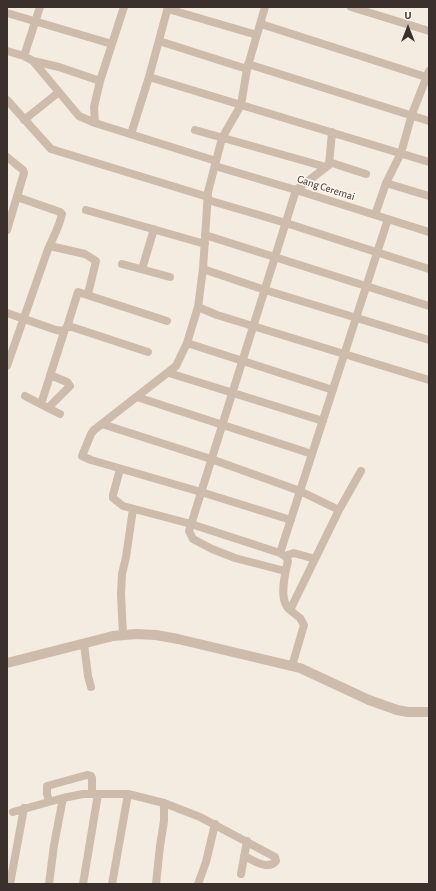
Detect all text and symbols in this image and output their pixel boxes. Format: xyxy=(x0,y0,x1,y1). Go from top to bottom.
north arrow xyxy=(388,8,428,48)
text: U xyxy=(404,10,412,21)
street label: Gang Ceremai xyxy=(295,172,357,204)

